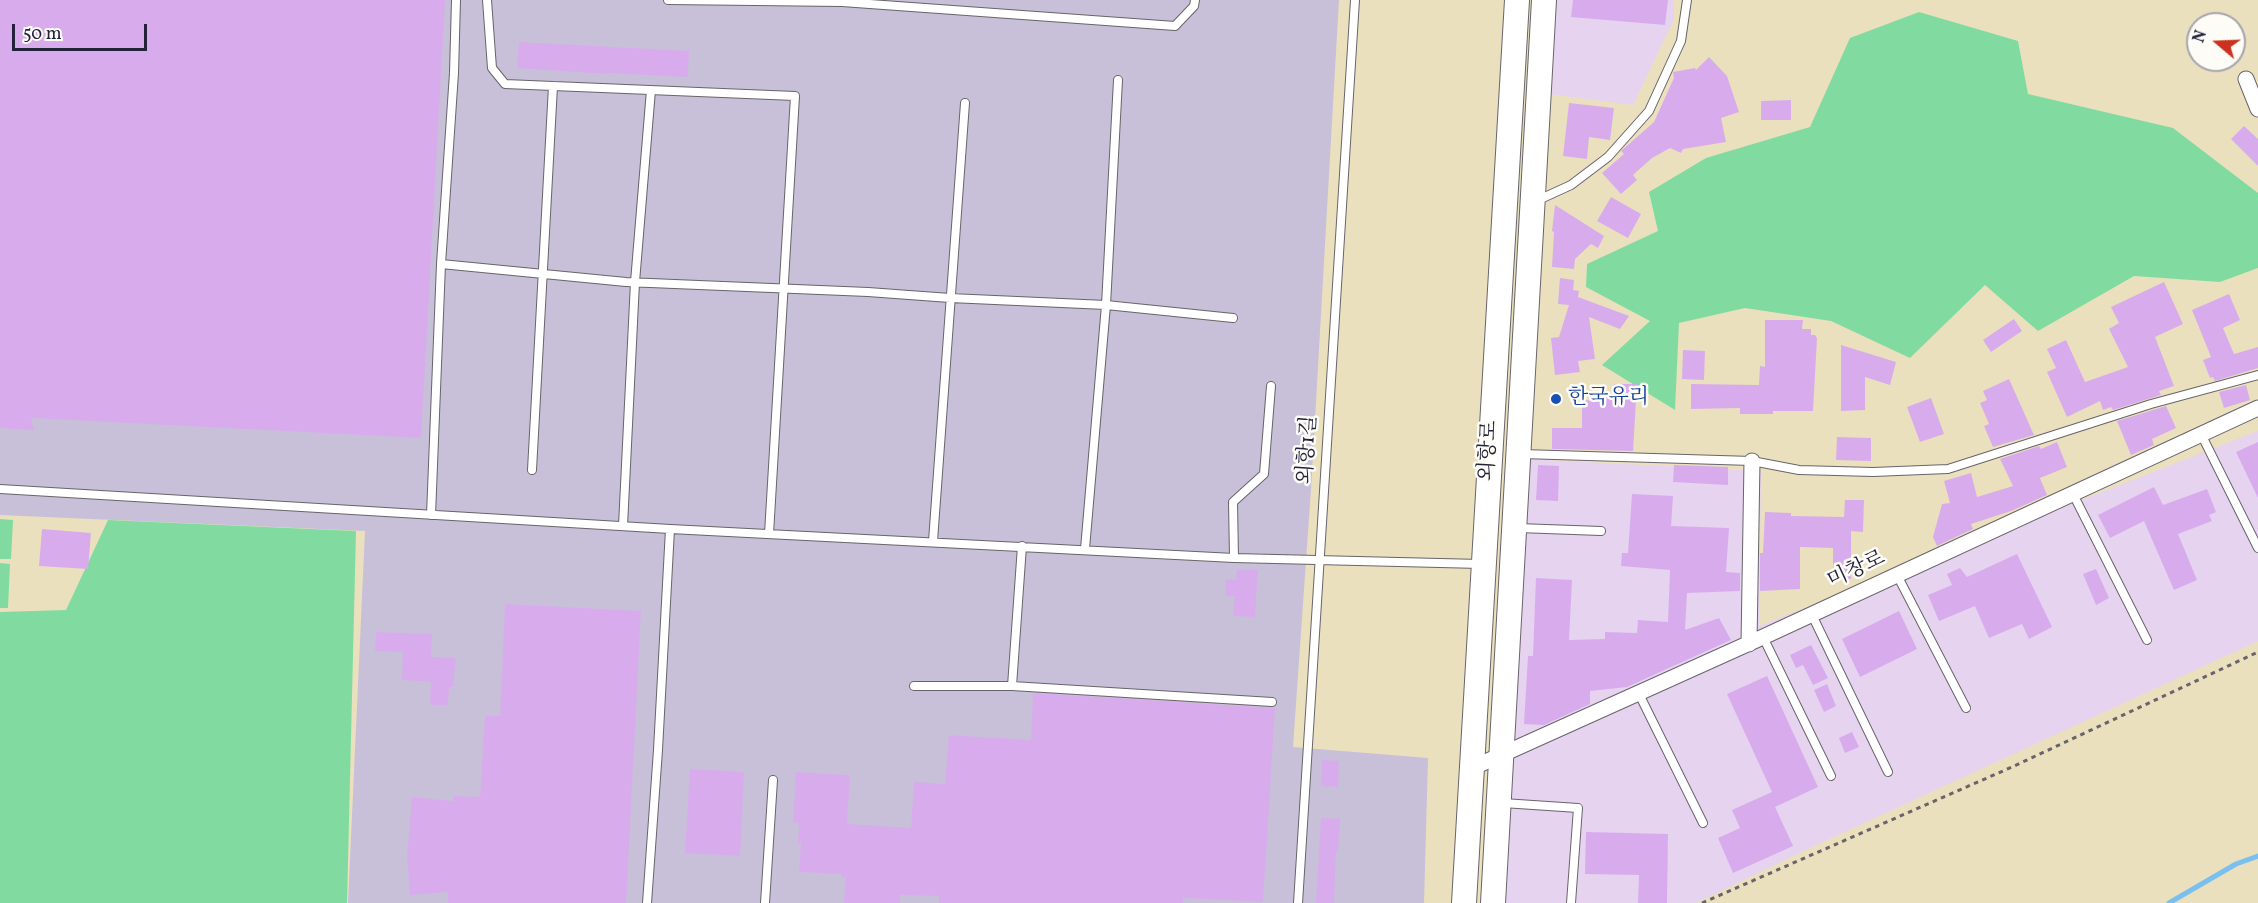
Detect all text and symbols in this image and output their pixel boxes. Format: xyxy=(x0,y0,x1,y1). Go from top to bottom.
scale bar xyxy=(15,12,150,50)
north arrow xyxy=(2186,12,2246,72)
text: 50 m xyxy=(23,22,62,47)
text: N xyxy=(2189,28,2213,46)
place label: 한국유리 xyxy=(1568,386,1649,412)
marker: 한국유리 xyxy=(1549,392,1563,406)
street label: 외항1길 xyxy=(1294,415,1324,485)
street label: 외항로 xyxy=(1476,420,1504,482)
street label: 미창로 xyxy=(1824,547,1890,595)

